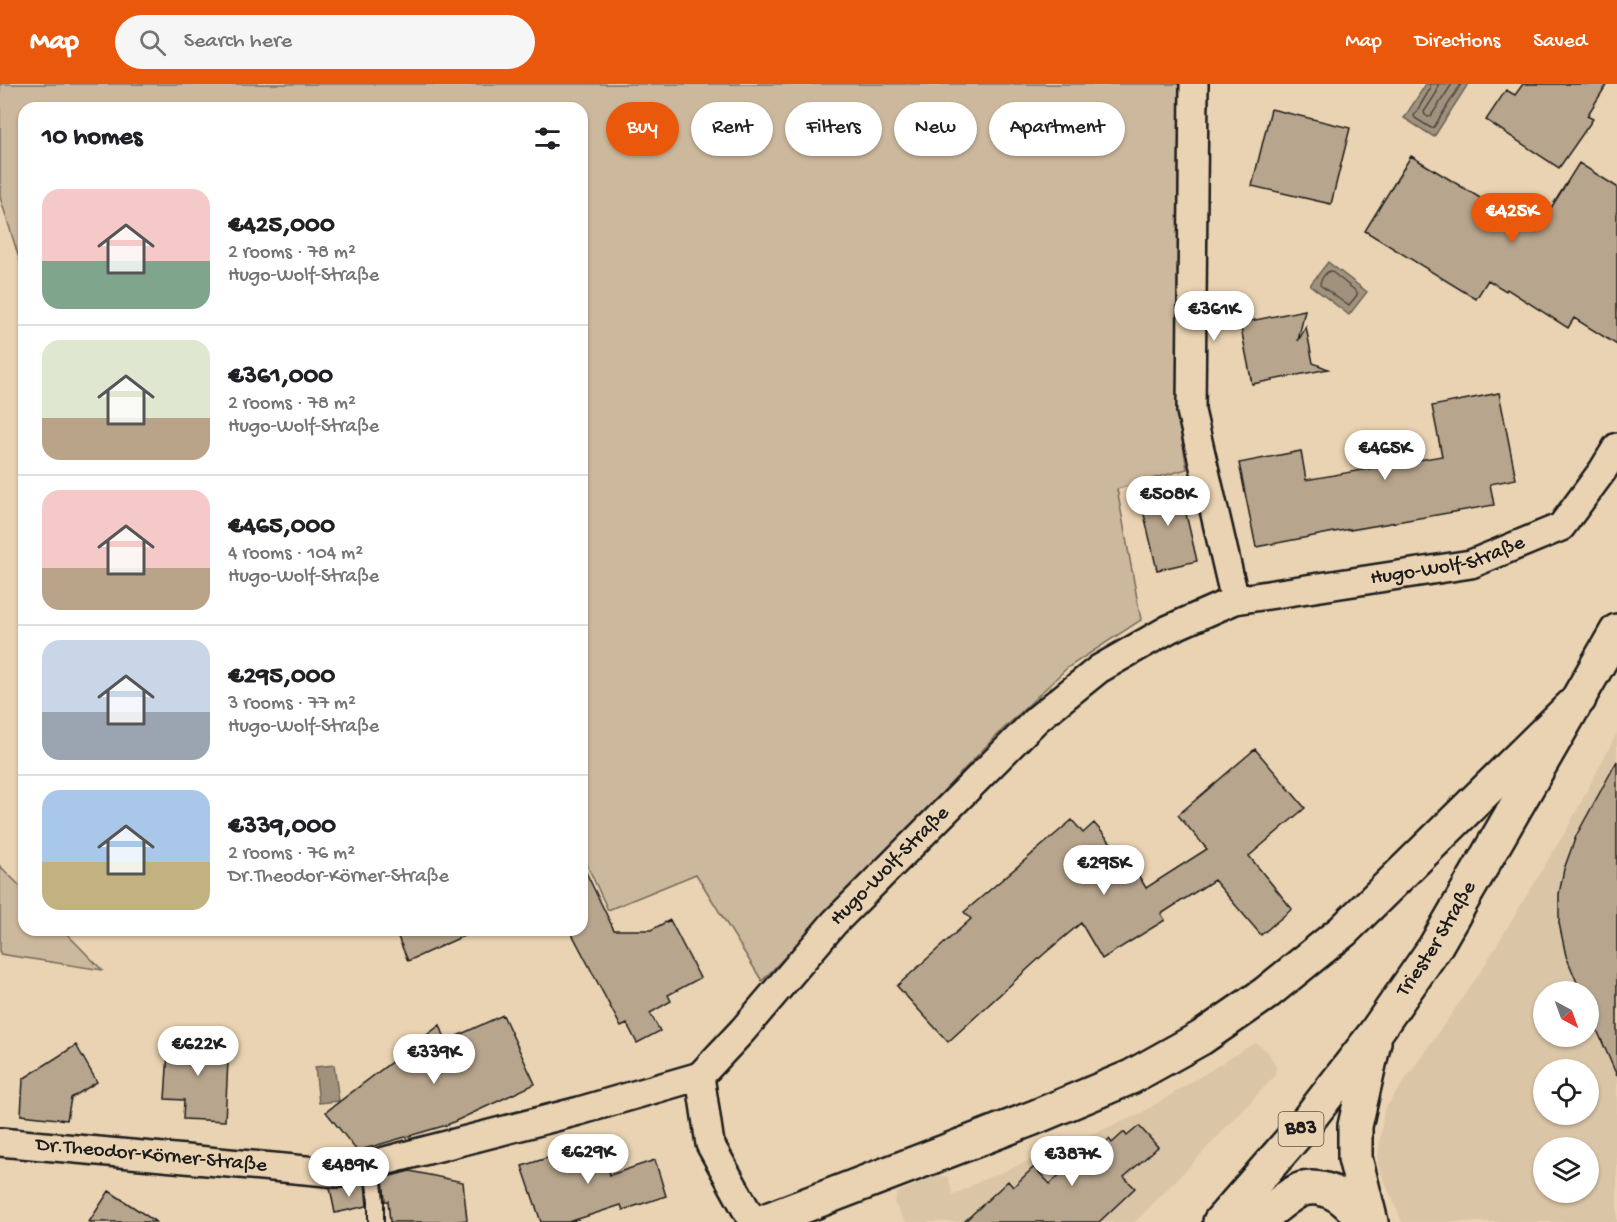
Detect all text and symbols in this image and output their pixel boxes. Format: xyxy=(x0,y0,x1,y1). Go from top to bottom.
search box xyxy=(115,15,535,69)
text: Map xyxy=(30,26,79,59)
icon: search xyxy=(136,26,169,59)
text: Search here xyxy=(184,29,292,55)
text: Map xyxy=(1345,30,1382,55)
text: Directions xyxy=(1415,30,1500,55)
text: Saved xyxy=(1533,30,1587,55)
chip: Buy xyxy=(606,102,679,156)
chip: Rent xyxy=(691,102,773,156)
chip: Filters xyxy=(785,102,882,156)
chip: New xyxy=(894,102,977,156)
chip: Apartment xyxy=(989,102,1125,156)
icon: filters xyxy=(531,122,564,155)
text: 10 homes xyxy=(42,123,142,154)
pin: €425K xyxy=(1470,193,1554,244)
text: €425K xyxy=(1486,201,1538,224)
text: €425,000 xyxy=(228,211,335,242)
icon: home xyxy=(90,213,162,285)
text: 2 rooms · 78 m² xyxy=(228,242,356,265)
text: Hugo-Wolf-Straße xyxy=(228,265,379,288)
pin: €361K xyxy=(1172,291,1256,342)
text: €361K xyxy=(1188,299,1240,322)
text: €361,000 xyxy=(228,362,333,393)
icon: home xyxy=(90,364,162,436)
text: 2 rooms · 78 m² xyxy=(228,393,356,416)
text: Hugo-Wolf-Straße xyxy=(228,416,379,439)
pin: €465K xyxy=(1343,430,1427,481)
text: €465K xyxy=(1358,438,1412,461)
pin: €508K xyxy=(1126,476,1210,527)
text: €508K xyxy=(1140,484,1196,507)
text: €465,000 xyxy=(228,512,335,543)
icon: home xyxy=(90,514,162,586)
street label: Hugo-Wolf-Straße xyxy=(1369,530,1530,592)
text: 4 rooms · 104 m² xyxy=(228,543,363,566)
text: Hugo-Wolf-Straße xyxy=(228,566,379,589)
text: €295,000 xyxy=(228,662,335,693)
icon: home xyxy=(90,664,162,736)
text: 3 rooms · 77 m² xyxy=(228,693,356,716)
text: Hugo-Wolf-Straße xyxy=(228,716,379,739)
street label: Hugo-Wolf-Straße xyxy=(825,801,956,932)
text: €339,000 xyxy=(228,812,336,843)
icon: home xyxy=(90,814,162,886)
text: 2 rooms · 76 m² xyxy=(228,843,355,866)
pin: €295K xyxy=(1062,845,1146,896)
text: €295K xyxy=(1077,853,1131,876)
text: Dr.Theodor-Körner-Straße xyxy=(228,866,449,889)
street label: Triester Straße xyxy=(1391,876,1483,1003)
north arrow xyxy=(1533,981,1599,1047)
map controls xyxy=(1533,981,1599,1203)
pin: €622K xyxy=(156,1026,240,1077)
text: €622K xyxy=(172,1034,224,1057)
pin: €339K xyxy=(392,1034,476,1085)
text: €339K xyxy=(407,1042,461,1065)
button: locate xyxy=(1533,1059,1599,1125)
road number: B83 xyxy=(1278,1112,1324,1146)
street label: Dr.Theodor-Körner-Straße xyxy=(33,1133,269,1179)
pin: €629K xyxy=(546,1134,630,1185)
pin: €387K xyxy=(1030,1136,1114,1187)
button: layers xyxy=(1533,1137,1599,1203)
text: €629K xyxy=(562,1142,614,1165)
text: €387K xyxy=(1045,1144,1099,1167)
pin: €489K xyxy=(307,1147,391,1198)
text: €489K xyxy=(322,1155,376,1178)

